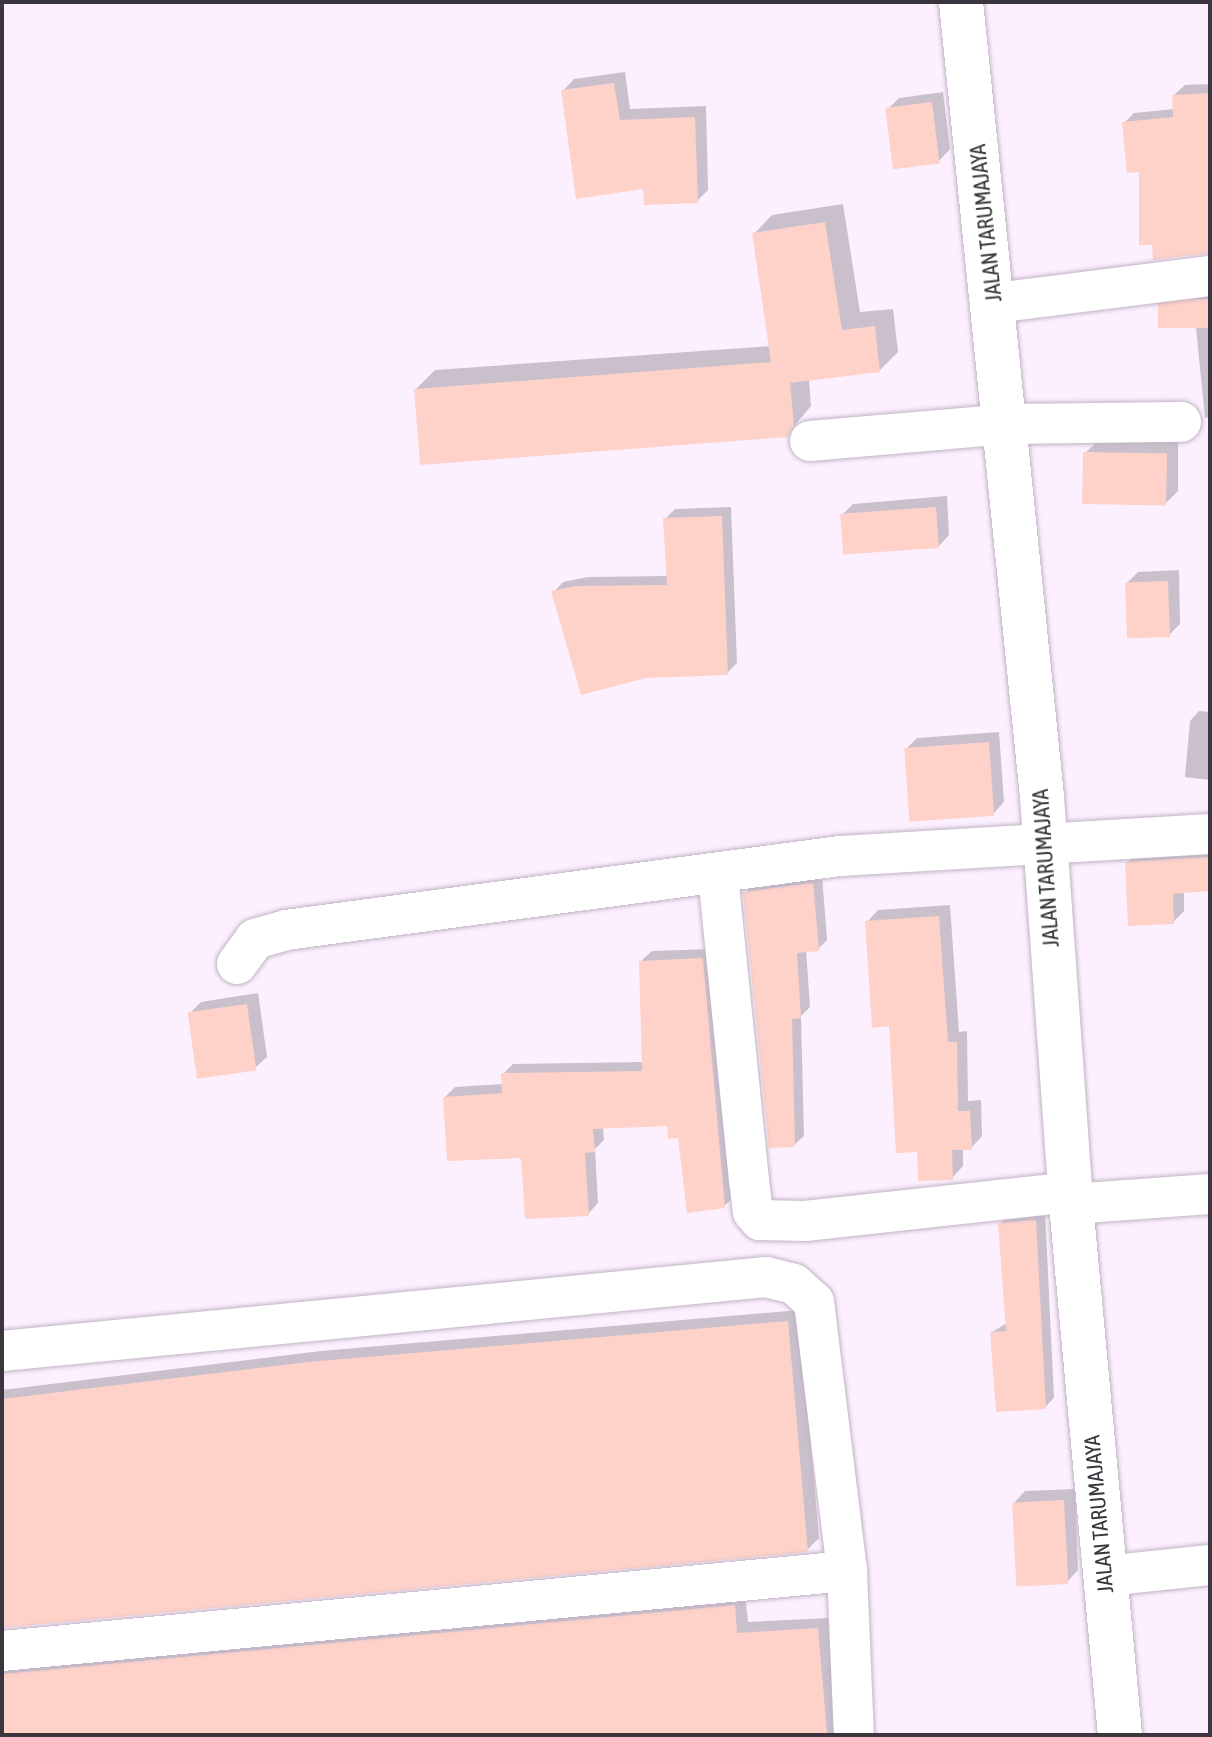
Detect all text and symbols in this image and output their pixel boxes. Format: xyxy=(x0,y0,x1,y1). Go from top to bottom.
street label: JALAN TARUMAJAYA xyxy=(965,143,1007,303)
street label: JALAN TARUMAJAYA xyxy=(1027,788,1065,948)
street label: JALAN TARUMAJAYA xyxy=(1079,1434,1119,1594)

